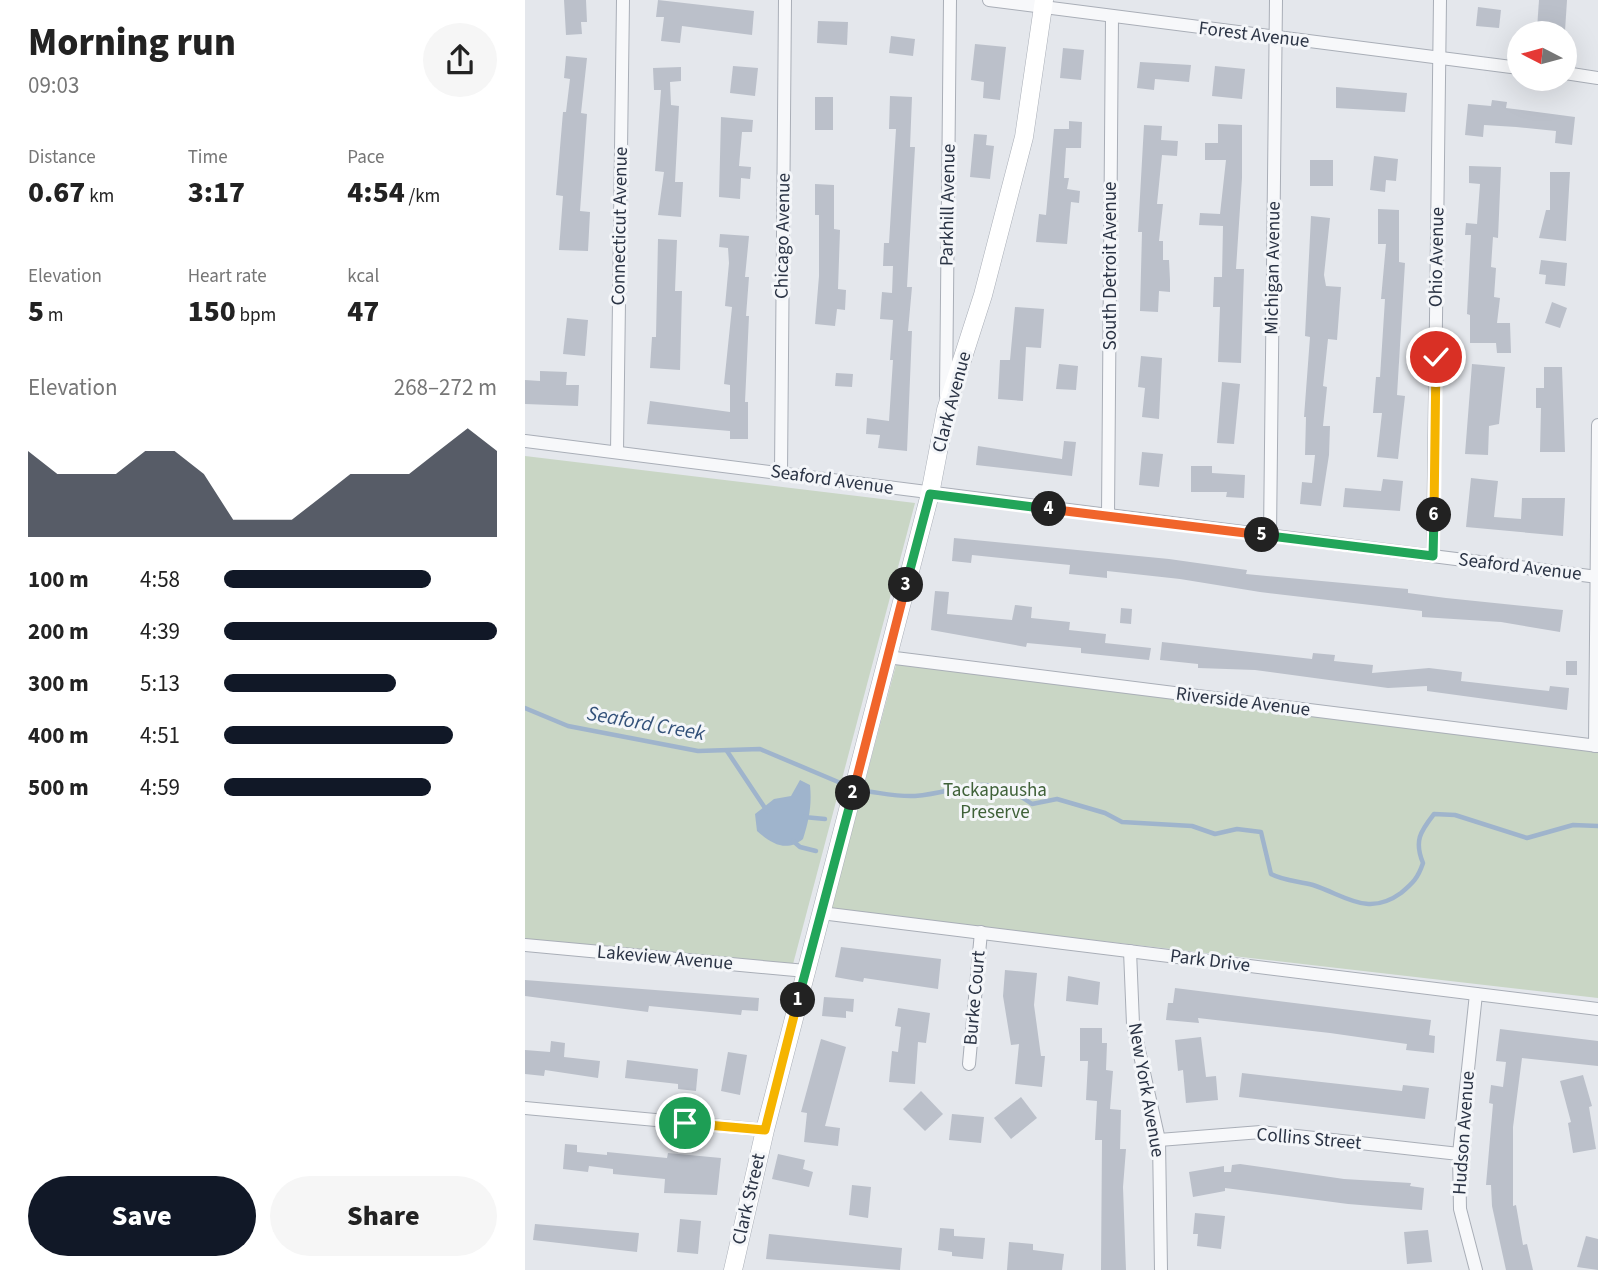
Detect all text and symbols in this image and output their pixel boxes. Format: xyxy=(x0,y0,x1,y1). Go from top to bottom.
street label: Forest Avenue xyxy=(1197,15,1311,55)
text: Morning run xyxy=(28,16,236,70)
north arrow xyxy=(1507,21,1577,91)
map controls xyxy=(1507,21,1577,91)
button: share xyxy=(423,23,497,97)
text: 09:03 xyxy=(28,69,79,102)
street label: Parkhill Avenue xyxy=(933,143,963,267)
text: Distance xyxy=(28,144,96,171)
text: Time xyxy=(188,144,228,171)
text: Pace xyxy=(347,144,385,171)
street label: Connecticut Avenue xyxy=(605,146,635,306)
text: 0.67 xyxy=(28,171,85,214)
text: 3:17 xyxy=(188,171,245,214)
text: 4:54 xyxy=(347,171,405,214)
street label: Chicago Avenue xyxy=(768,173,798,299)
street label: South Detroit Avenue xyxy=(1097,182,1124,350)
text: km xyxy=(85,183,114,210)
text: /km xyxy=(405,183,440,210)
street label: Michigan Avenue xyxy=(1258,201,1288,335)
street label: Ohio Avenue xyxy=(1423,207,1451,307)
text: Elevation xyxy=(28,263,102,290)
text: Heart rate xyxy=(188,263,267,290)
text: kcal xyxy=(347,263,379,290)
text: 5 xyxy=(28,290,44,333)
text: 150 xyxy=(188,290,236,333)
text: 47 xyxy=(347,290,379,333)
text: m xyxy=(44,302,64,329)
text: bpm xyxy=(236,302,276,329)
pin xyxy=(1406,327,1466,387)
icon: check xyxy=(1417,338,1455,376)
street label: Clark Avenue xyxy=(926,348,978,456)
text: Elevation xyxy=(28,371,118,404)
text: 268–272 m xyxy=(394,371,497,404)
street label: Seaford Avenue xyxy=(769,458,895,502)
pin: 4 xyxy=(1031,491,1067,526)
text: 4 xyxy=(1043,495,1054,522)
pin: 6 xyxy=(1417,498,1451,532)
text: 6 xyxy=(1428,501,1439,528)
pin: 5 xyxy=(1245,518,1279,552)
text: 5 xyxy=(1256,521,1267,548)
street label: Seaford Avenue xyxy=(1457,546,1583,588)
text: 100 m xyxy=(28,563,89,596)
text: 4:58 xyxy=(140,563,180,596)
pin: 3 xyxy=(889,568,923,602)
text: 3 xyxy=(900,571,911,598)
text: 200 m xyxy=(28,615,89,648)
text: 4:39 xyxy=(140,615,180,648)
text: 300 m xyxy=(28,667,89,700)
text: 5:13 xyxy=(140,667,180,700)
street label: Riverside Avenue xyxy=(1174,680,1312,724)
water label: Seaford Creek xyxy=(585,698,708,748)
text: 400 m xyxy=(28,719,89,752)
text: 4:51 xyxy=(140,719,180,752)
text: 500 m xyxy=(28,771,89,804)
text: 4:59 xyxy=(140,771,180,804)
pin: 2 xyxy=(835,776,871,810)
park label: Tackapausha Preserve xyxy=(943,777,1047,826)
text: 2 xyxy=(847,779,858,806)
street label: Lakeview Avenue xyxy=(596,939,734,977)
street label: Park Drive xyxy=(1168,943,1252,979)
street label: Burke Court xyxy=(957,949,993,1046)
pin: 1 xyxy=(781,982,815,1018)
text: 1 xyxy=(792,986,803,1013)
street label: New York Avenue xyxy=(1121,1021,1171,1159)
street label: Hudson Avenue xyxy=(1446,1070,1482,1196)
pin xyxy=(655,1093,715,1153)
icon: arrive xyxy=(666,1104,704,1142)
street label: Collins Street xyxy=(1255,1121,1363,1157)
street label: Clark Street xyxy=(725,1150,773,1247)
button: Save xyxy=(28,1176,256,1256)
button: Share xyxy=(270,1176,497,1256)

